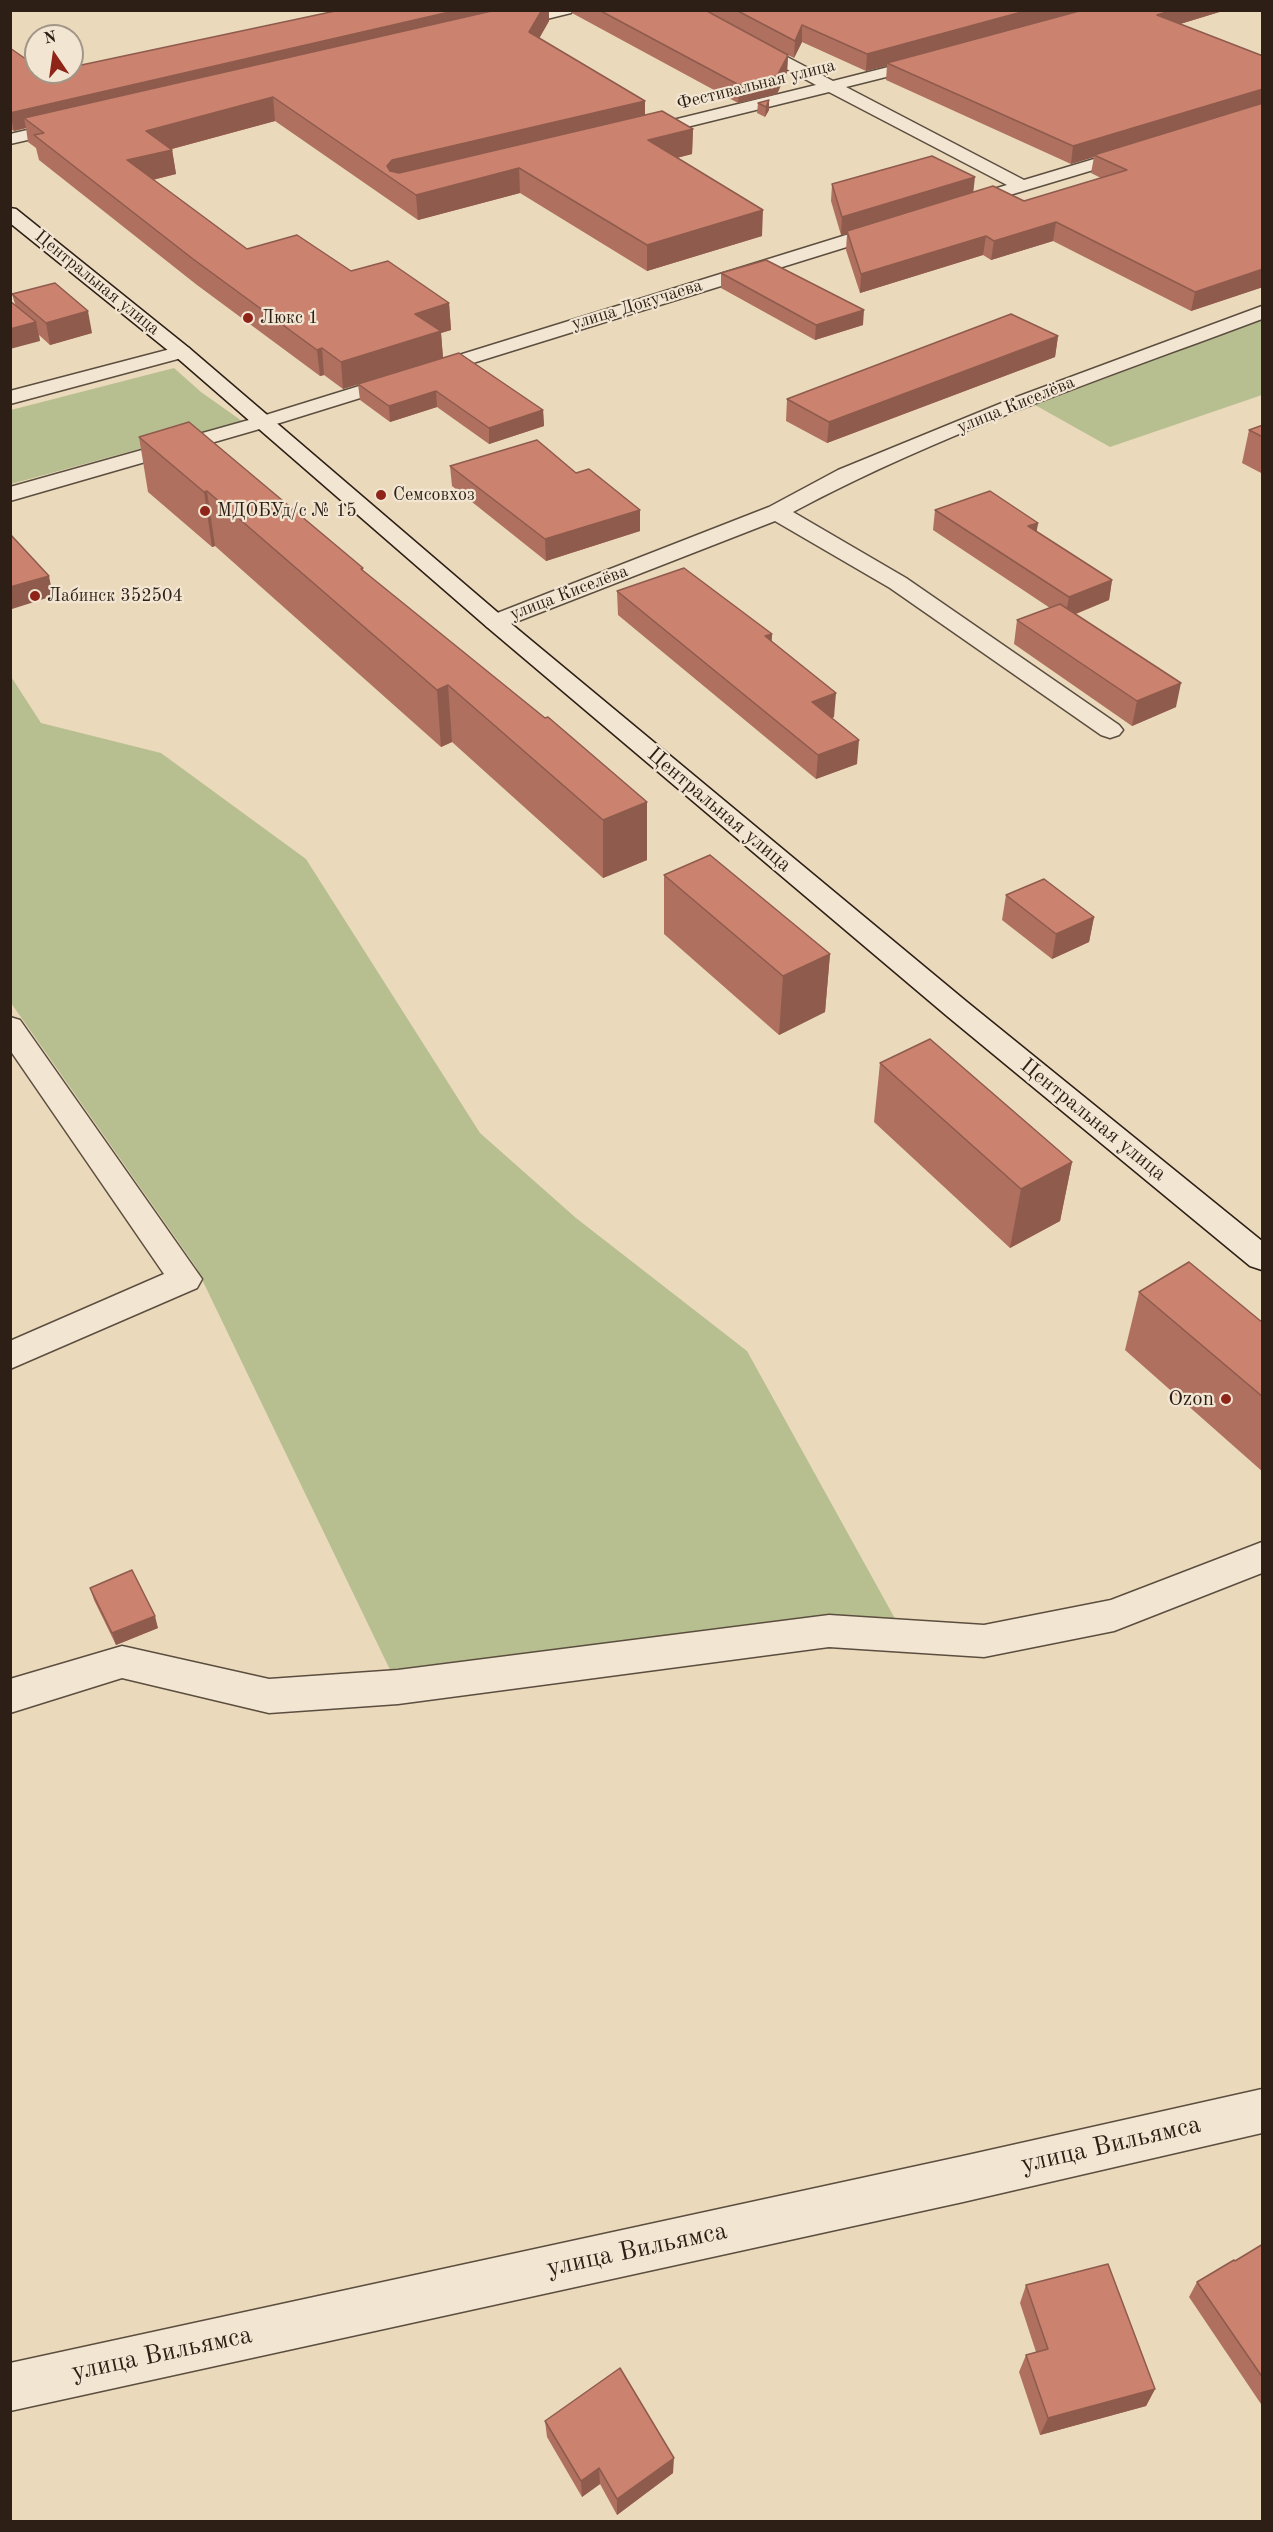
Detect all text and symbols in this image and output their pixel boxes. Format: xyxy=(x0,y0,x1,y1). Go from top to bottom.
north arrow xyxy=(24,24,84,84)
text: N xyxy=(43,29,58,48)
street label: Фестивальная улица xyxy=(674,55,838,115)
street label: Центральная улица xyxy=(30,226,164,340)
street label: улица Докучаева xyxy=(569,275,705,335)
place label: Люкс 1 xyxy=(260,307,318,329)
marker: Люкс 1 xyxy=(241,311,255,325)
street label: улица Киселёва xyxy=(954,372,1078,438)
place label: Семсовхоз xyxy=(393,484,475,506)
marker: Семсовхоз xyxy=(374,488,388,502)
place label: МДОБУд/с № 15 xyxy=(217,500,357,522)
marker: МДОБУд/с № 15 xyxy=(198,504,212,518)
street label: улица Киселёва xyxy=(507,561,631,625)
place label: Лабинск 352504 xyxy=(47,585,183,607)
marker: Лабинск 352504 xyxy=(28,589,42,603)
street label: Центральная улица xyxy=(642,742,796,878)
street label: Центральная улица xyxy=(1015,1053,1171,1187)
place label: Ozon xyxy=(1168,1386,1214,1412)
marker: Ozon xyxy=(1219,1392,1233,1406)
street label: улица Вильямса xyxy=(1018,2109,1204,2181)
street label: улица Вильямса xyxy=(544,2216,730,2284)
street label: улица Вильямса xyxy=(69,2320,255,2388)

